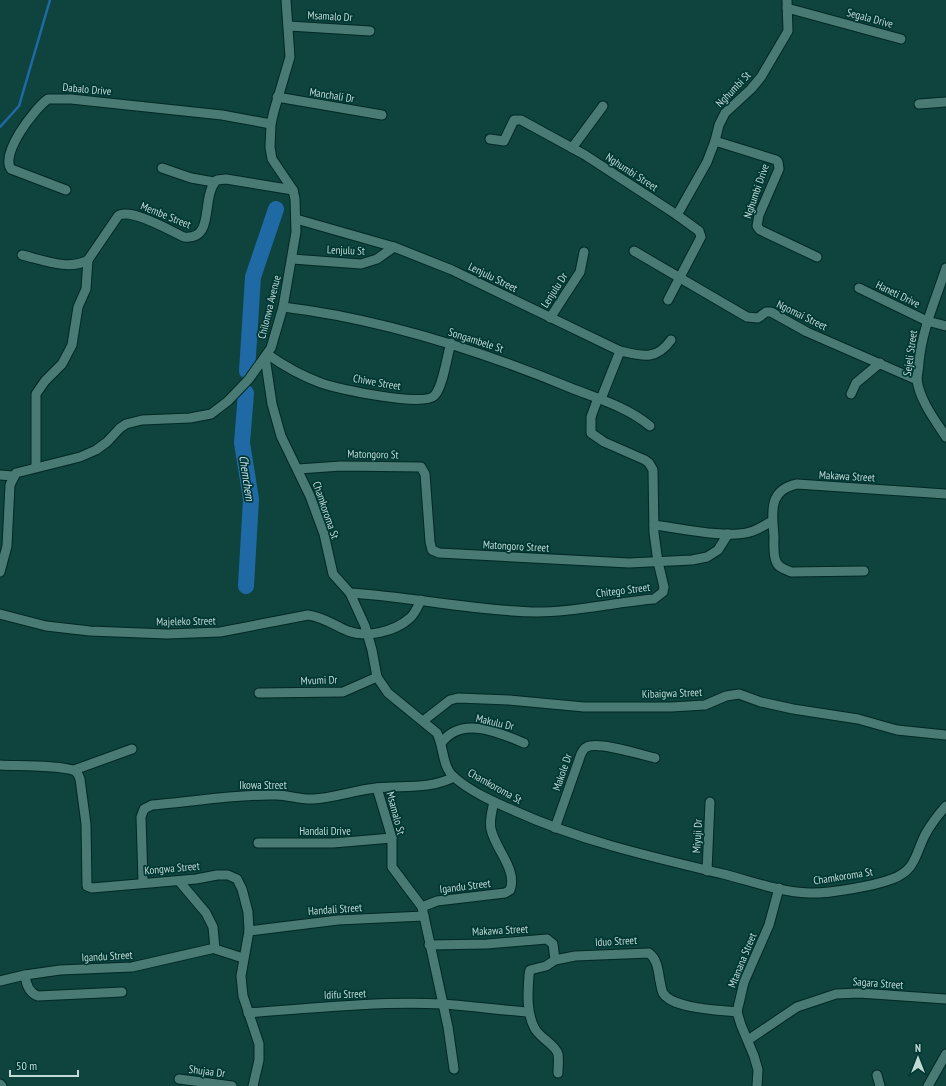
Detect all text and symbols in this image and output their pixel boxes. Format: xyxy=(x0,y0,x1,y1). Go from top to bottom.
street label: Segala Drive xyxy=(845,5,895,31)
street label: Msamalo Dr xyxy=(307,8,353,24)
street label: Nghumbi St xyxy=(712,68,754,110)
street label: Dabalo Drive xyxy=(62,80,112,98)
street label: Manchali Dr xyxy=(308,85,356,105)
street label: Nghumbi Street xyxy=(603,150,661,194)
street label: Nghumbi Drive xyxy=(740,161,772,220)
street label: Membe Street xyxy=(139,199,193,231)
street label: Lenjulu St xyxy=(327,242,365,258)
street label: Lenjulu Street xyxy=(466,259,520,295)
street label: Lenjulu Dr xyxy=(537,270,571,310)
street label: Chilonwa Avenue xyxy=(254,273,284,340)
street label: Haneti Drive xyxy=(874,277,923,311)
street label: Ngomai Street xyxy=(774,297,830,333)
street label: Songambele St xyxy=(447,325,505,355)
street label: Sejeli Street xyxy=(900,329,920,377)
street label: Chiwe Street xyxy=(352,371,402,393)
street label: Matongoro St xyxy=(347,447,399,461)
water label: Chemchem xyxy=(236,454,258,503)
street label: Makawa Street xyxy=(819,468,875,484)
street label: Chamkoroma St xyxy=(310,479,342,541)
street label: Matongoro Street xyxy=(483,537,549,555)
street label: Chitego Street xyxy=(595,580,651,600)
street label: Majeleko Street xyxy=(156,613,216,629)
street label: Mvumi Dr xyxy=(300,672,338,688)
street label: Kibaigwa Street xyxy=(642,685,702,701)
street label: Makulu Dr xyxy=(474,711,516,733)
street label: Makole Dr xyxy=(549,751,575,793)
street label: Chamkoroma St xyxy=(465,765,525,807)
street label: Ikowa Street xyxy=(239,778,287,792)
street label: Msamalo St xyxy=(384,790,408,836)
street label: Miyuji Dr xyxy=(689,819,705,853)
street label: Handali Drive xyxy=(299,824,351,838)
street label: Kongwa Street xyxy=(144,859,200,877)
street label: Chamkoroma St xyxy=(812,864,874,888)
street label: Igandu Street xyxy=(439,876,491,896)
street label: Handali Street xyxy=(307,900,363,918)
street label: Makawa Street xyxy=(472,922,528,938)
street label: Mtanana Street xyxy=(725,930,759,990)
street label: Iduo Street xyxy=(595,933,637,949)
street label: Igandu Street xyxy=(81,948,133,964)
street label: Sagara Street xyxy=(852,974,904,992)
street label: Idifu Street xyxy=(324,986,366,1002)
north arrow xyxy=(898,1038,938,1078)
text: N xyxy=(915,1041,921,1055)
scale bar xyxy=(10,1052,78,1078)
text: 50 m xyxy=(16,1058,37,1073)
street label: Shujaa Dr xyxy=(188,1062,226,1080)

